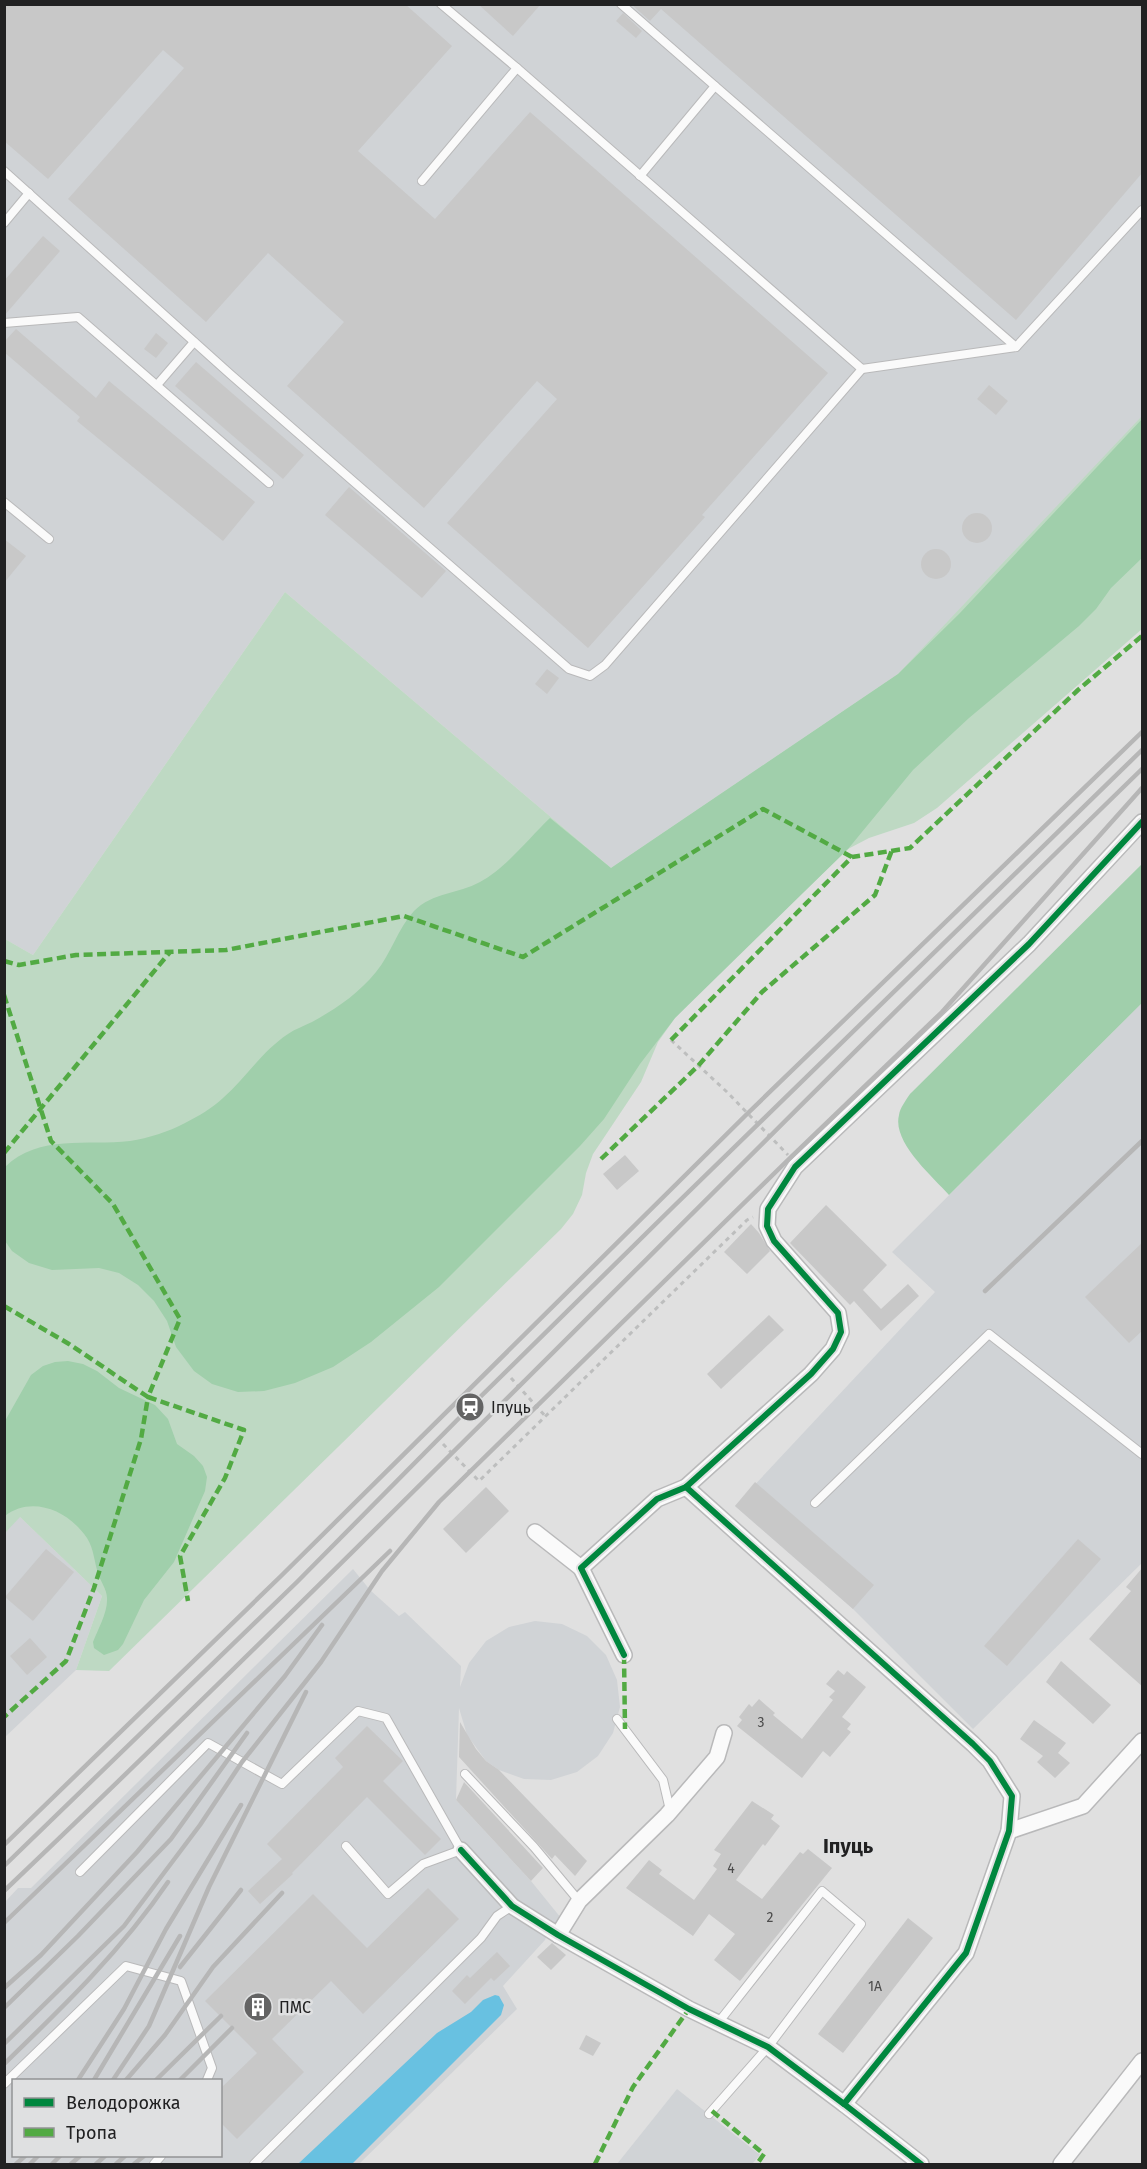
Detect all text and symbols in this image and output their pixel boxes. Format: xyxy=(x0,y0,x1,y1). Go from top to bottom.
station icon: Іпуць xyxy=(454,1391,486,1423)
place label: Іпуць xyxy=(491,1398,531,1417)
house number: 3 xyxy=(758,1714,765,1731)
district label: Іпуць xyxy=(823,1834,874,1858)
house number: 4 xyxy=(727,1860,735,1877)
house number: 2 xyxy=(767,1909,774,1926)
house number: 1А xyxy=(868,1978,882,1995)
building icon: ПМС xyxy=(242,1991,274,2023)
place label: ПМС xyxy=(279,1998,311,2017)
legend xyxy=(12,2079,222,2157)
text: Велодорожка xyxy=(66,2092,181,2114)
text: Тропа xyxy=(66,2122,117,2144)

